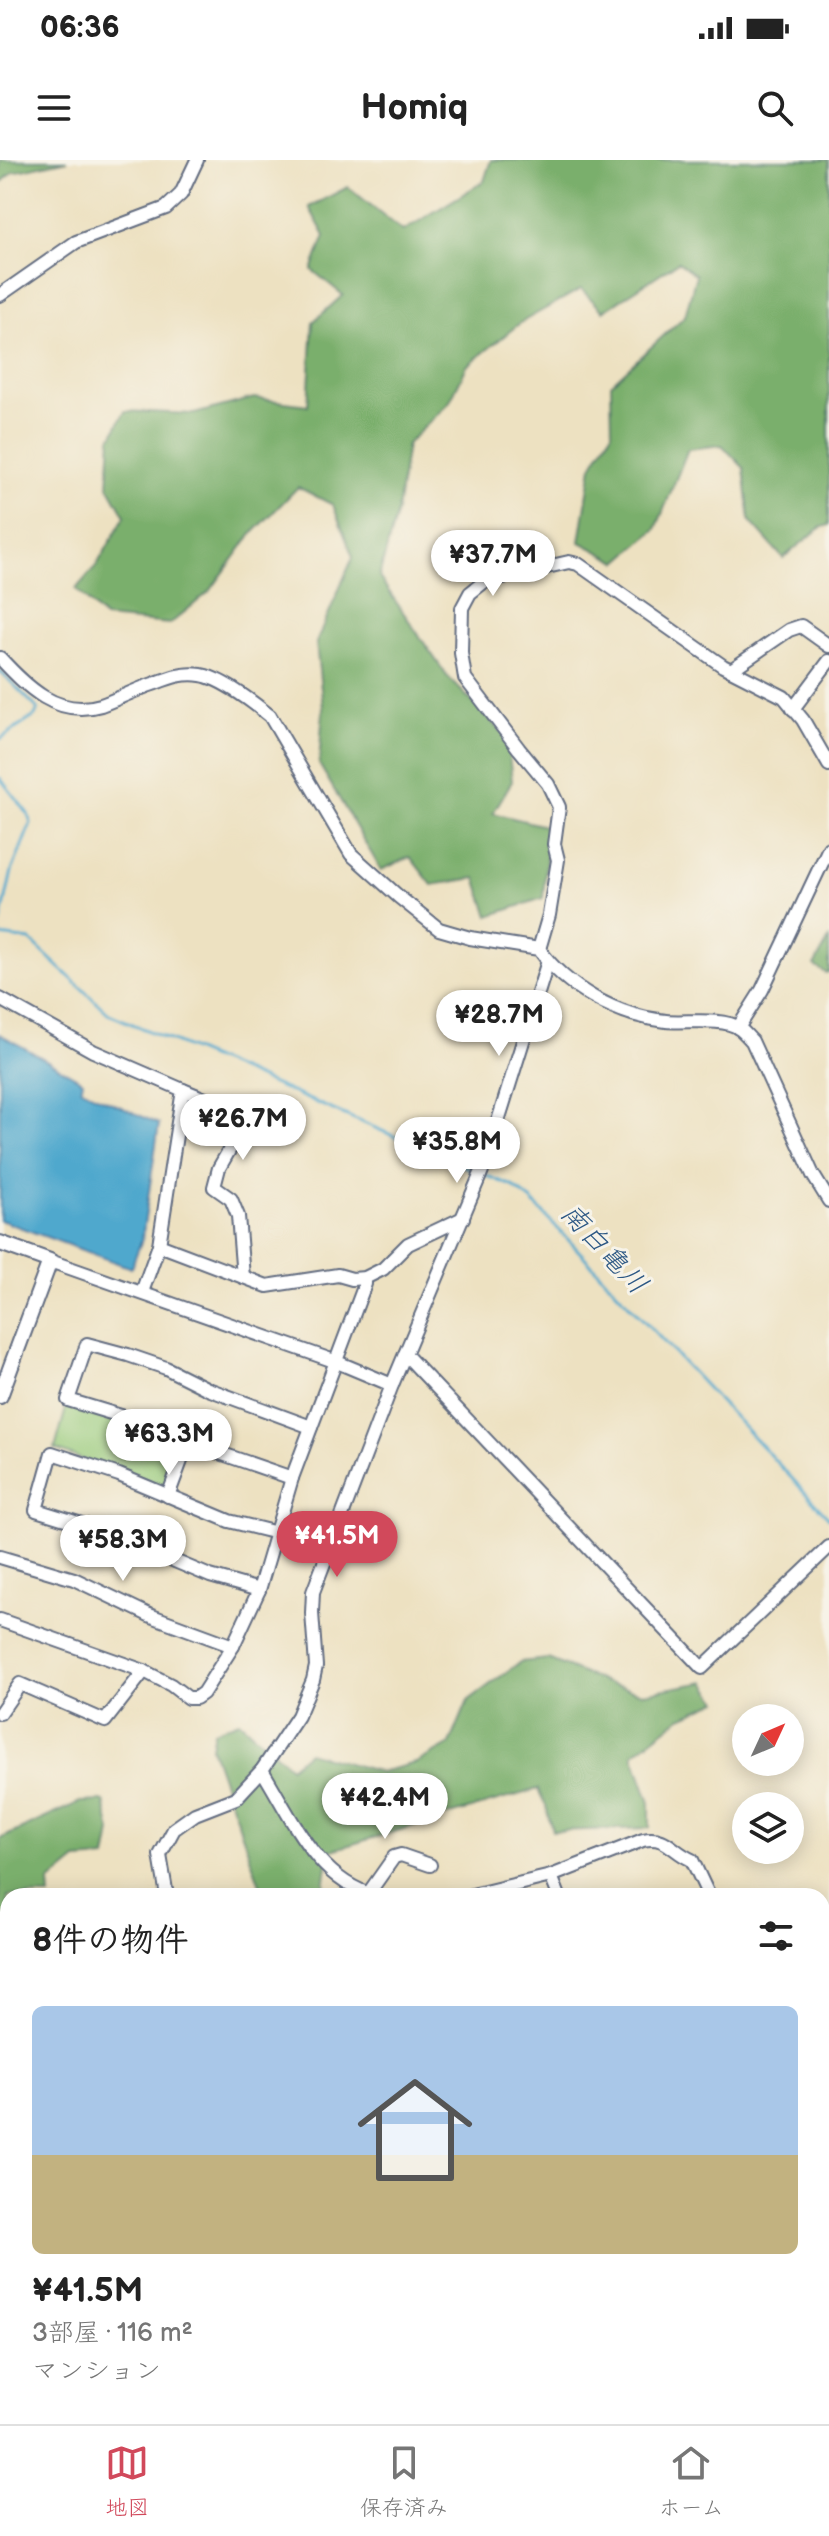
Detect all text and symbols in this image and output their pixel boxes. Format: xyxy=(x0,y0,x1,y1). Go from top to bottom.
text: 06:36 xyxy=(40,10,120,46)
icon: menu xyxy=(32,86,76,130)
icon: search xyxy=(753,86,797,130)
text: Homiq xyxy=(361,87,468,130)
pin: ¥37.7M xyxy=(428,530,558,598)
text: ¥37.7M xyxy=(449,540,537,571)
pin: ¥28.7M xyxy=(434,990,564,1058)
text: ¥28.7M xyxy=(454,1000,544,1031)
pin: ¥26.7M xyxy=(178,1094,308,1162)
text: ¥26.7M xyxy=(198,1104,288,1135)
pin: ¥35.8M xyxy=(392,1117,522,1185)
text: ¥35.8M xyxy=(412,1127,502,1158)
water label: 南白亀川 xyxy=(554,1197,654,1301)
pin: ¥63.3M xyxy=(104,1409,234,1477)
text: ¥63.3M xyxy=(124,1419,214,1450)
pin: ¥41.5M xyxy=(272,1511,402,1579)
pin: ¥58.3M xyxy=(58,1515,188,1583)
text: ¥41.5M xyxy=(295,1521,379,1552)
text: ¥58.3M xyxy=(78,1525,168,1556)
north arrow xyxy=(732,1704,804,1776)
map controls xyxy=(732,1704,804,1864)
pin: ¥42.4M xyxy=(320,1773,450,1841)
text: ¥42.4M xyxy=(340,1783,430,1814)
button: layers xyxy=(732,1792,804,1864)
icon: filters xyxy=(754,1914,798,1958)
text: 8件の物件 xyxy=(32,1920,188,1961)
icon: home xyxy=(343,2058,487,2202)
text: ¥41.5M xyxy=(32,2270,143,2311)
text: 3部屋 · 116 m² xyxy=(32,2318,193,2349)
text: マンション xyxy=(32,2356,161,2387)
tab: 地図 xyxy=(105,2441,149,2522)
tab: 保存済み xyxy=(360,2441,448,2522)
tab: ホーム xyxy=(659,2441,724,2522)

